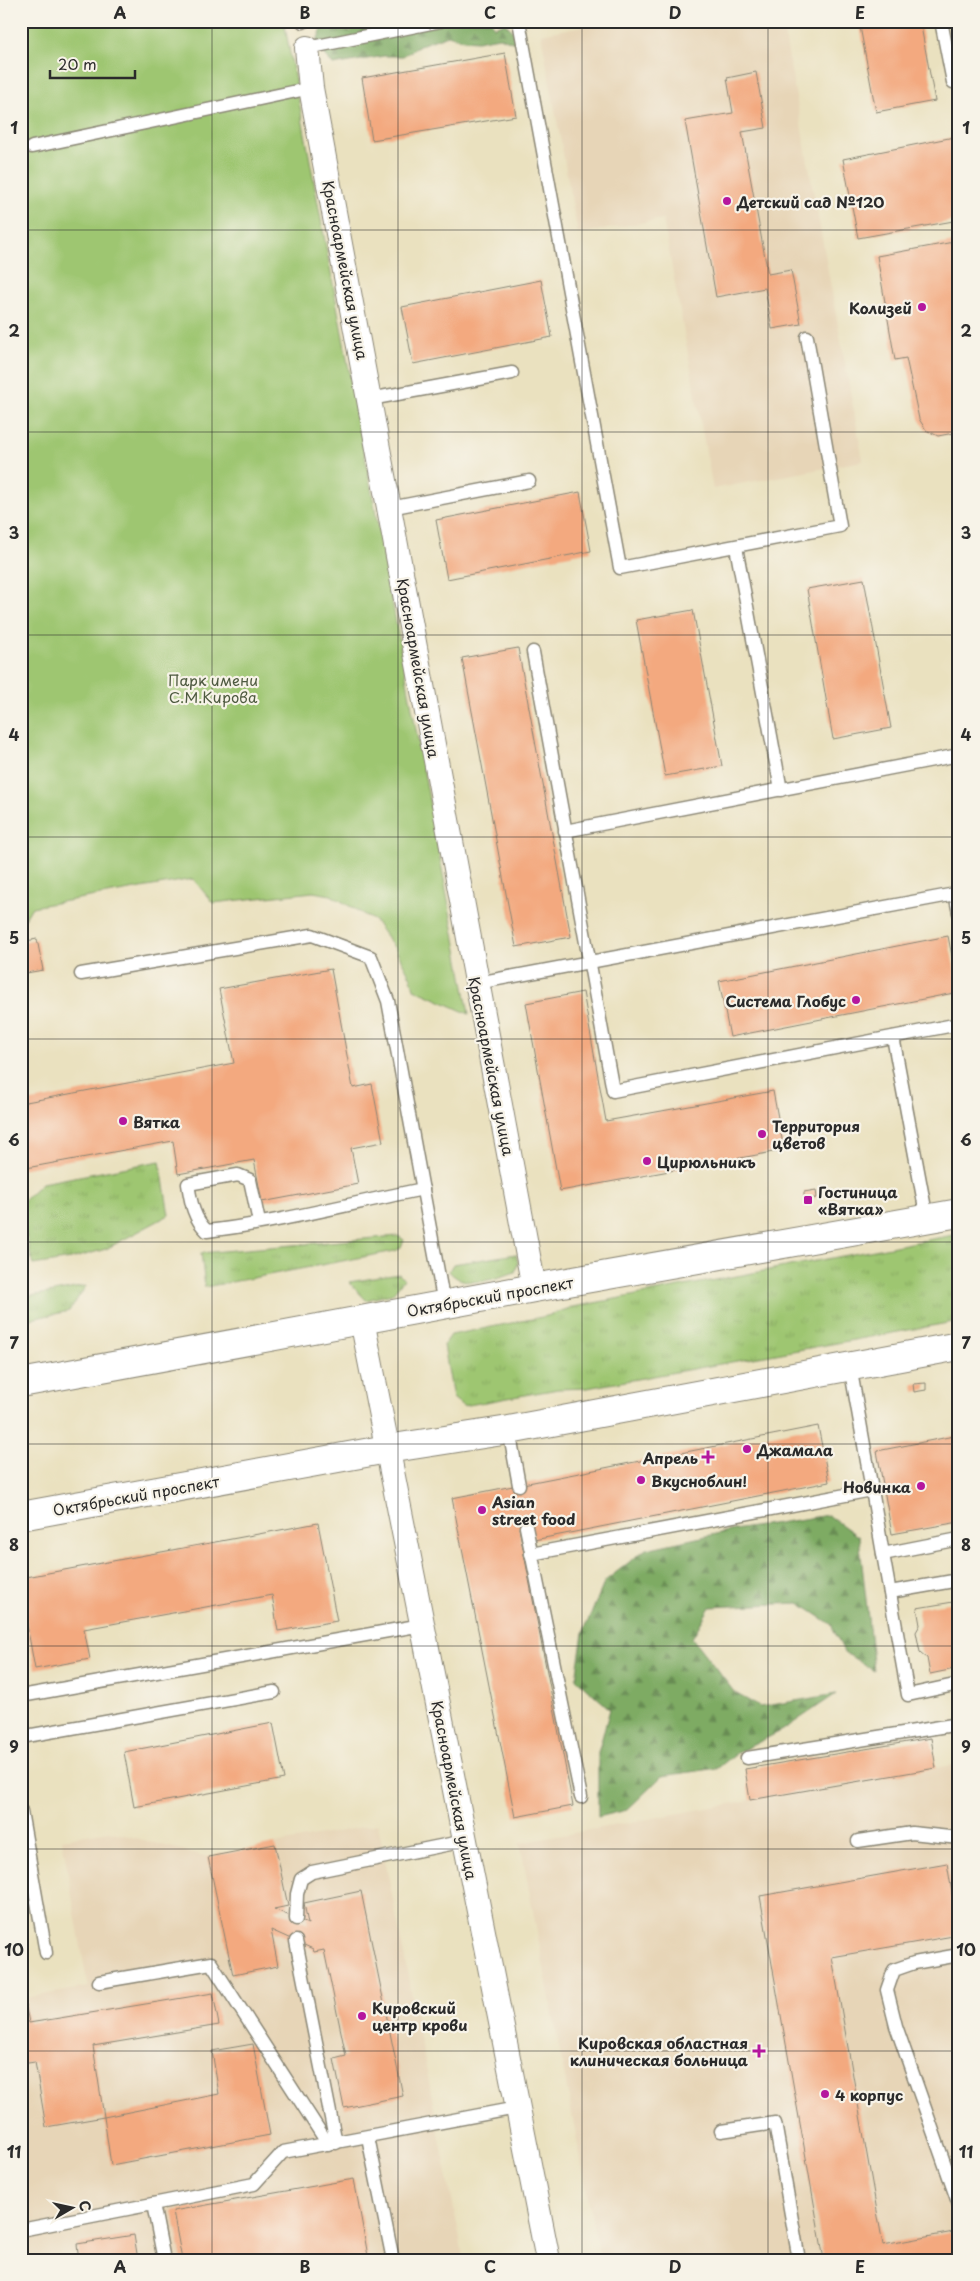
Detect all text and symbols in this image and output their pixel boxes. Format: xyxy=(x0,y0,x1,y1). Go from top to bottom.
text: A xyxy=(114,0,127,24)
text: B xyxy=(300,0,311,24)
text: C xyxy=(484,0,496,24)
text: D xyxy=(669,0,681,24)
text: E xyxy=(855,0,865,24)
scale bar xyxy=(50,48,135,80)
text: 20 m xyxy=(58,52,97,75)
text: 1 xyxy=(10,115,18,139)
text: 1 xyxy=(962,115,970,139)
street label: Красноармейская улица xyxy=(317,178,375,362)
place label: Детский сад №120 xyxy=(736,190,884,213)
marker: Детский сад №120 xyxy=(721,195,733,207)
place label: Колизей xyxy=(849,296,912,319)
marker: Колизей xyxy=(916,301,928,313)
text: 2 xyxy=(8,318,20,342)
text: 2 xyxy=(960,318,972,342)
text: 3 xyxy=(9,520,19,544)
text: 3 xyxy=(961,520,971,544)
street label: Красноармейская улица xyxy=(392,576,446,760)
park label: Парк имени С.М.Кирова xyxy=(168,668,258,708)
text: 4 xyxy=(9,722,20,746)
text: 4 xyxy=(961,722,972,746)
text: 5 xyxy=(9,925,19,949)
text: 5 xyxy=(961,925,971,949)
street label: Красноармейская улица xyxy=(463,974,521,1158)
place label: Система Глобус xyxy=(725,989,846,1012)
marker: Система Глобус xyxy=(850,994,862,1006)
place label: Вятка xyxy=(133,1110,181,1133)
place label: Территория цветов xyxy=(772,1114,860,1154)
marker: Вятка xyxy=(117,1115,129,1127)
text: 6 xyxy=(8,1127,20,1151)
text: 6 xyxy=(960,1127,972,1151)
marker: Территория цветов xyxy=(756,1128,768,1140)
place label: Цирюльникъ xyxy=(657,1150,756,1173)
marker: Цирюльникъ xyxy=(641,1155,653,1167)
place label: Гостиница «Вятка» xyxy=(818,1180,898,1220)
marker: Гостиница «Вятка» xyxy=(802,1194,814,1206)
street label: Октябрьский проспект xyxy=(405,1270,576,1322)
text: 7 xyxy=(9,1330,19,1354)
text: 7 xyxy=(961,1330,971,1354)
place label: Джамала xyxy=(756,1438,834,1461)
marker: Джамала xyxy=(741,1443,753,1455)
place label: Апрель xyxy=(642,1446,698,1469)
marker: Апрель xyxy=(702,1451,714,1463)
street label: Октябрьский проспект xyxy=(51,1469,222,1521)
place label: Вкусноблин! xyxy=(651,1469,747,1492)
marker: Вкусноблин! xyxy=(635,1474,647,1486)
place label: Новинка xyxy=(843,1475,911,1498)
marker: Новинка xyxy=(915,1480,927,1492)
place label: Asian street food xyxy=(491,1490,575,1530)
marker: Asian street food xyxy=(476,1504,488,1516)
text: 8 xyxy=(9,1532,19,1556)
text: 8 xyxy=(961,1532,971,1556)
street label: Красноармейская улица xyxy=(426,1698,484,1882)
text: 9 xyxy=(9,1734,19,1758)
text: 9 xyxy=(961,1734,971,1758)
text: 10 xyxy=(4,1937,24,1961)
text: 10 xyxy=(956,1937,976,1961)
place label: Кировский центр крови xyxy=(372,1996,468,2036)
marker: Кировский центр крови xyxy=(356,2010,368,2022)
place label: Кировская областная клиническая больница xyxy=(570,2031,749,2071)
marker: Кировская областная клиническая больница xyxy=(752,2044,766,2058)
place label: 4 корпус xyxy=(835,2083,903,2106)
marker: 4 корпус xyxy=(819,2088,831,2100)
text: 11 xyxy=(7,2139,21,2163)
text: 11 xyxy=(959,2139,973,2163)
north arrow xyxy=(48,2184,98,2234)
text: С xyxy=(74,2199,97,2213)
text: A xyxy=(114,2254,127,2278)
text: B xyxy=(300,2254,311,2278)
text: C xyxy=(484,2254,496,2278)
text: D xyxy=(669,2254,681,2278)
text: E xyxy=(855,2254,865,2278)

